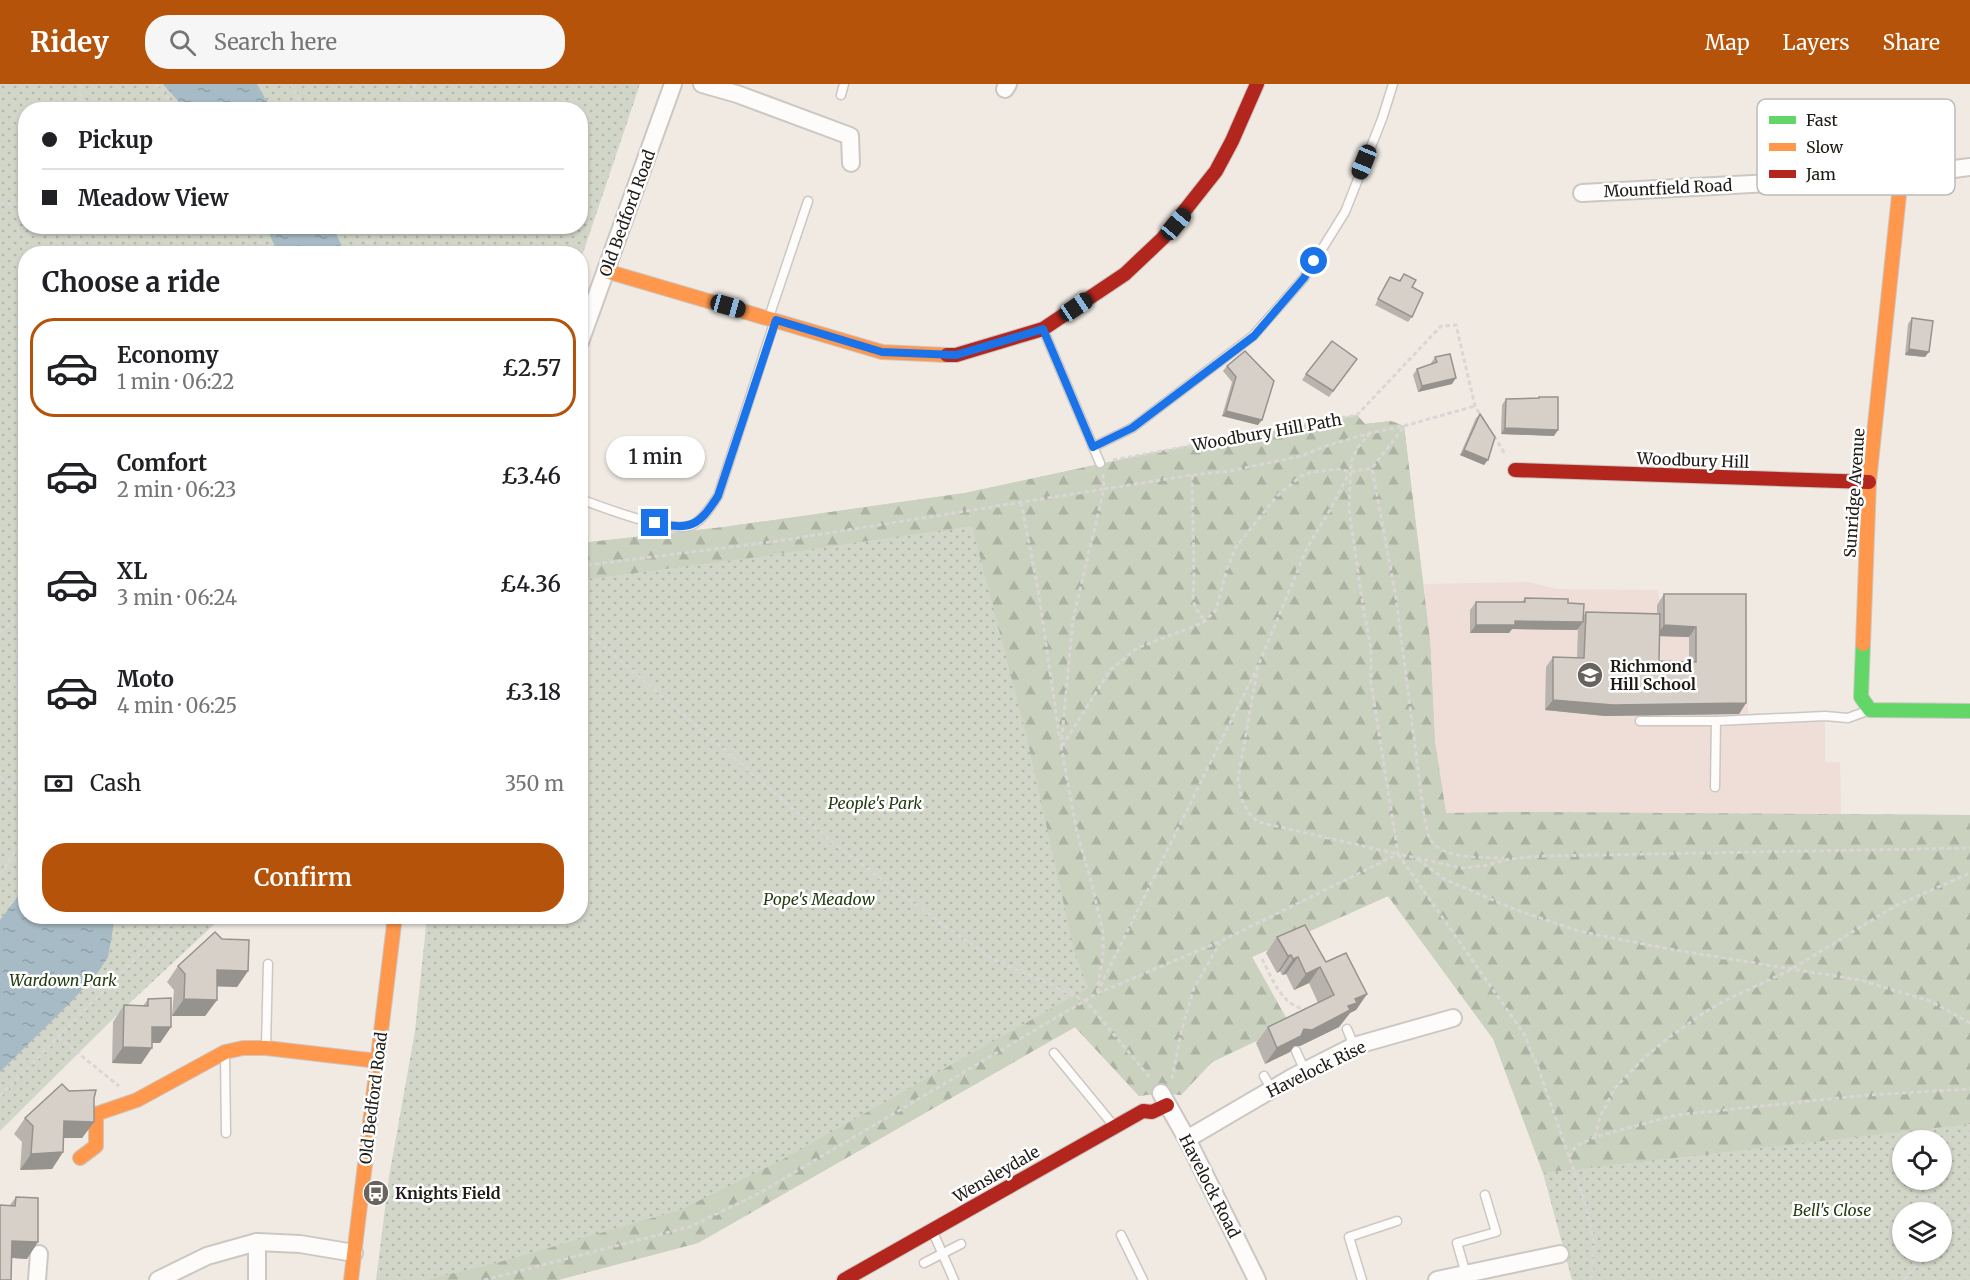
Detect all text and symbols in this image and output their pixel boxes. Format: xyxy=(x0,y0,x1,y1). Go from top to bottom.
search box xyxy=(145,15,565,69)
text: Ridey xyxy=(30,24,109,60)
icon: search xyxy=(166,26,199,59)
text: Search here xyxy=(214,28,337,56)
text: Map xyxy=(1705,29,1750,56)
text: Layers xyxy=(1783,29,1850,56)
text: Share xyxy=(1883,29,1940,56)
legend xyxy=(1757,99,1955,195)
text: Fast xyxy=(1806,110,1839,130)
text: Pickup xyxy=(78,126,153,154)
text: Slow xyxy=(1806,137,1844,157)
car xyxy=(1349,142,1379,182)
street label: Old Bedford Road xyxy=(595,147,659,279)
text: Jam xyxy=(1805,164,1836,184)
street label: Mountfield Road xyxy=(1603,175,1733,201)
text: Meadow View xyxy=(78,184,228,212)
car xyxy=(1158,204,1194,244)
route start xyxy=(1300,247,1327,274)
text: Choose a ride xyxy=(42,265,220,299)
car xyxy=(1056,289,1096,325)
car xyxy=(708,292,748,320)
icon: car xyxy=(45,341,99,395)
text: Economy xyxy=(117,341,218,369)
text: £2.57 xyxy=(502,354,561,382)
text: 1 min · 06:22 xyxy=(117,369,234,394)
street label: Woodbury Hill Path xyxy=(1190,409,1344,455)
street label: Sunridge Avenue xyxy=(1840,428,1868,558)
callout: 1 min xyxy=(606,436,704,478)
text: 1 min xyxy=(629,444,682,469)
street label: Woodbury Hill xyxy=(1636,448,1749,472)
icon: car xyxy=(45,449,99,503)
text: Comfort xyxy=(117,449,207,477)
text: £3.46 xyxy=(501,462,561,490)
text: 2 min · 06:23 xyxy=(117,477,237,502)
route end xyxy=(641,509,668,536)
icon: car xyxy=(45,557,99,611)
text: XL xyxy=(117,557,147,585)
text: £4.36 xyxy=(500,570,561,598)
text: 3 min · 06:24 xyxy=(117,585,237,610)
place label: Richmond Hill School xyxy=(1610,656,1696,694)
school or university icon: Richmond Hill School xyxy=(1575,660,1605,690)
icon: car xyxy=(45,665,99,719)
text: Moto xyxy=(117,665,174,693)
text: £3.18 xyxy=(505,678,561,706)
text: 4 min · 06:25 xyxy=(117,693,237,718)
icon: cash xyxy=(42,767,75,800)
text: Cash xyxy=(90,769,141,797)
text: 350 m xyxy=(505,771,564,796)
park label: People's Park xyxy=(828,793,922,813)
button: Confirm xyxy=(42,843,564,912)
park label: Pope's Meadow xyxy=(763,889,875,909)
park label: Wardown Park xyxy=(9,970,117,990)
street label: Old Bedford Road xyxy=(355,1030,391,1165)
street label: Havelock Rise xyxy=(1263,1036,1369,1102)
map controls xyxy=(1892,1130,1952,1262)
button: locate xyxy=(1892,1130,1952,1190)
street label: Havelock Road xyxy=(1175,1131,1245,1242)
street label: Wensleydale xyxy=(949,1141,1043,1207)
bus stop icon: Knights Field xyxy=(361,1178,391,1208)
place label: Knights Field xyxy=(395,1183,501,1203)
park label: Bell's Close xyxy=(1793,1200,1871,1220)
button: layers xyxy=(1892,1202,1952,1262)

